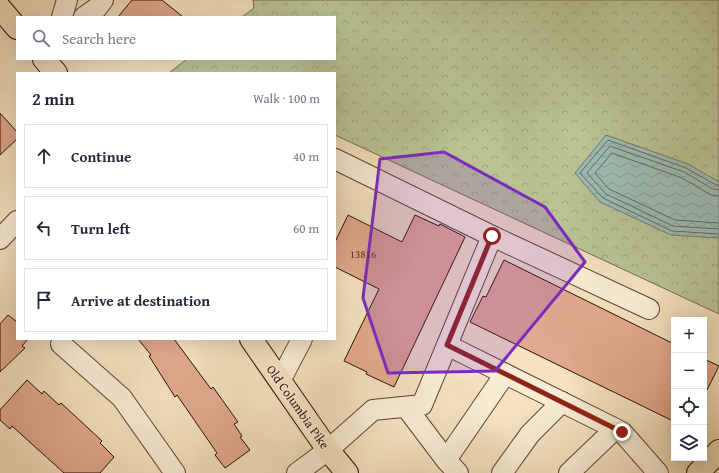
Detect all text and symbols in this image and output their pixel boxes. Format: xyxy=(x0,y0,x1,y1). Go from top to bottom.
search box xyxy=(16,16,336,60)
icon: search xyxy=(30,27,52,49)
text: Search here xyxy=(62,28,136,49)
text: 2 min xyxy=(32,86,74,111)
text: Walk · 100 m xyxy=(253,89,320,108)
icon: ahead xyxy=(33,145,55,167)
text: Continue xyxy=(71,146,132,167)
text: 40 m xyxy=(293,147,319,166)
icon: left xyxy=(33,217,55,239)
text: Turn left xyxy=(71,218,130,239)
text: 60 m xyxy=(293,219,319,238)
route start xyxy=(483,227,501,245)
house number: 13816 xyxy=(350,246,376,262)
icon: arrive xyxy=(33,289,55,311)
text: Arrive at destination xyxy=(71,290,210,311)
map controls xyxy=(671,317,707,461)
button: + xyxy=(671,317,707,353)
button: − xyxy=(671,353,707,389)
street label: Old Columbia Pike xyxy=(262,361,334,453)
button: locate xyxy=(671,389,707,425)
route end xyxy=(613,423,631,441)
button: layers xyxy=(671,425,707,461)

